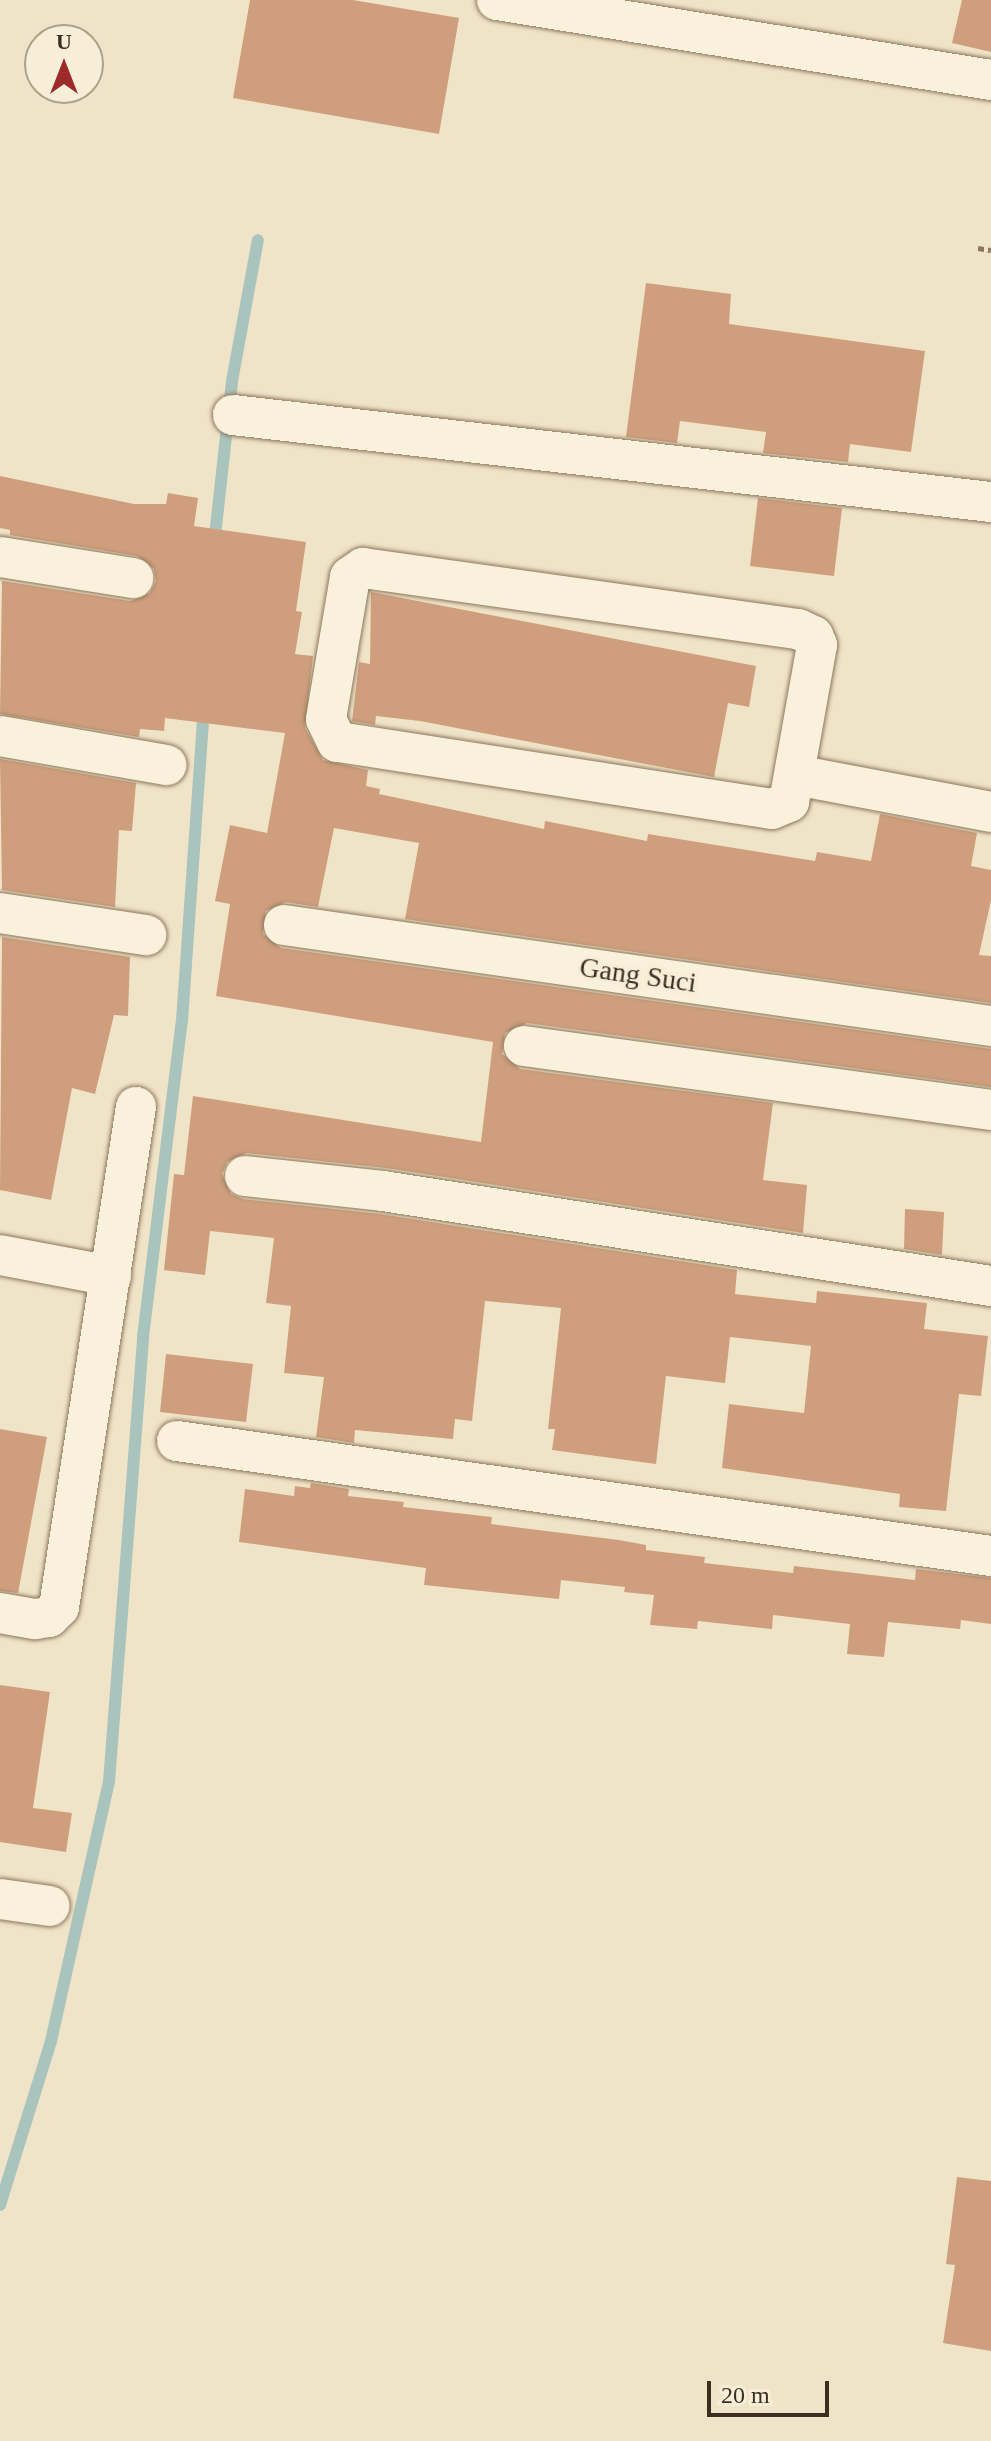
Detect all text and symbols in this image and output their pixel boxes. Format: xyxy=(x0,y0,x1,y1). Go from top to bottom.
north arrow xyxy=(24,24,104,104)
text: U xyxy=(56,29,72,54)
street label: Gang Suci xyxy=(578,950,698,1000)
scale bar xyxy=(711,2365,833,2415)
text: 20 m xyxy=(721,2382,770,2408)

